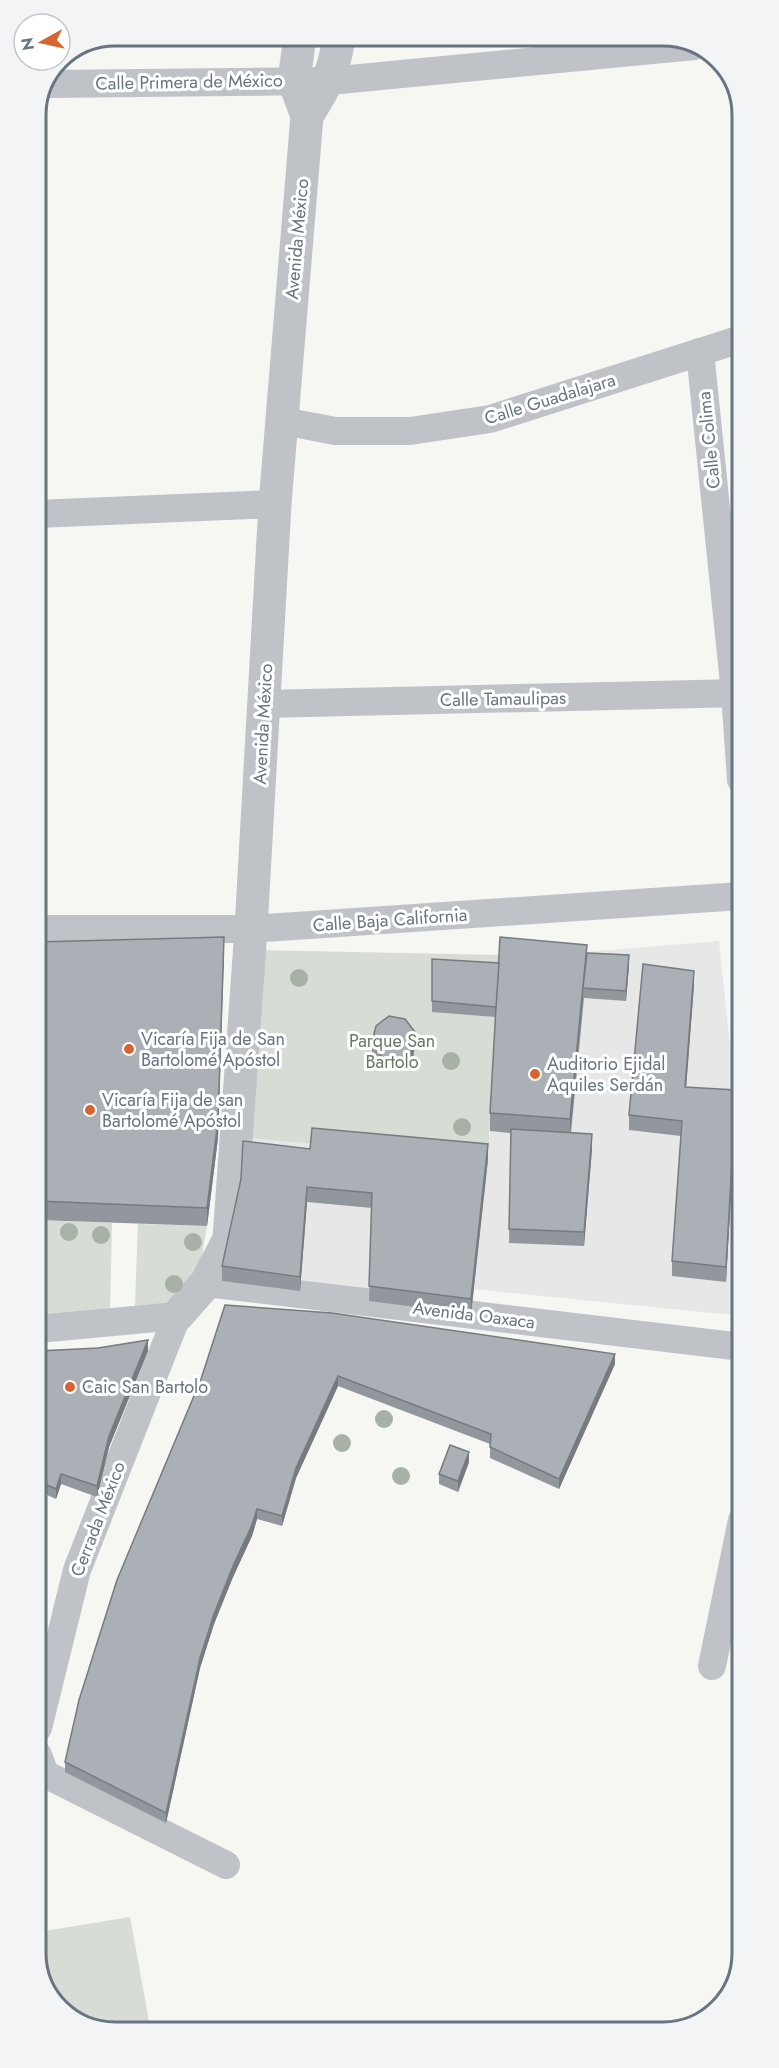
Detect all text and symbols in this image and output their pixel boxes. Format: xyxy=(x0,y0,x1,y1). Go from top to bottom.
north arrow xyxy=(12,12,72,72)
text: N xyxy=(15,36,40,52)
street label: Calle Primera de México xyxy=(95,67,283,97)
street label: Avenida México xyxy=(279,177,315,300)
street label: Calle Guadalajara xyxy=(481,367,619,431)
street label: Calle Colima xyxy=(691,390,727,490)
street label: Avenida México xyxy=(247,663,279,785)
street label: Calle Tamaulipas xyxy=(440,685,566,713)
street label: Calle Baja California xyxy=(312,902,468,938)
place label: Vicaría Fija de San Bartolomé Apóstol xyxy=(141,1026,285,1073)
park label: Parque San Bartolo xyxy=(349,1028,435,1075)
marker: Vicaría Fija de San Bartolomé Apóstol xyxy=(122,1042,136,1056)
place label: Auditorio Ejidal Aquiles Serdán xyxy=(547,1051,665,1098)
marker: Auditorio Ejidal Aquiles Serdán xyxy=(528,1067,542,1081)
place label: Vicaría Fija de san Bartolomé Apóstol xyxy=(102,1087,243,1134)
marker: Vicaría Fija de san Bartolomé Apóstol xyxy=(83,1103,97,1117)
street label: Avenida Oaxaca xyxy=(412,1295,536,1335)
place label: Caic San Bartolo xyxy=(82,1374,208,1400)
marker: Caic San Bartolo xyxy=(63,1380,77,1394)
street label: Cerrada México xyxy=(64,1457,132,1580)

